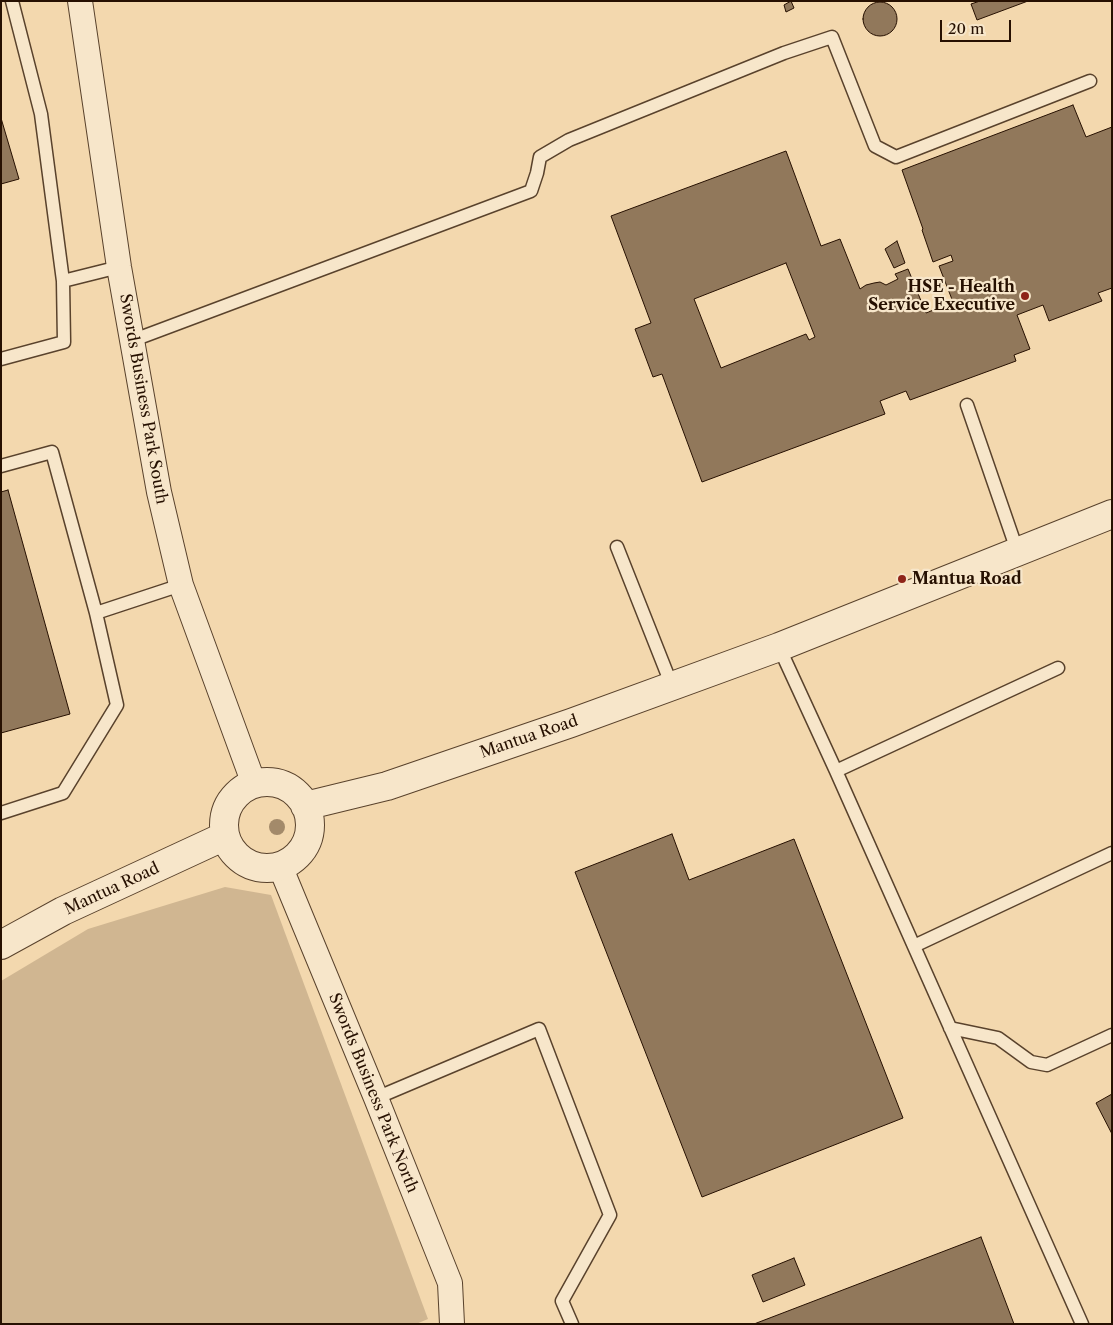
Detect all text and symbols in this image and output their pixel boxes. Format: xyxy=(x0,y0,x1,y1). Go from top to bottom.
scale bar xyxy=(943,10,1014,42)
text: 20 m xyxy=(948,19,984,38)
place label: HSE - Health Service Executive xyxy=(868,277,1015,315)
marker: HSE - Health Service Executive xyxy=(1019,290,1031,302)
street label: Swords Business Park South xyxy=(115,292,171,506)
place label: Mantua Road xyxy=(912,569,1022,589)
marker: Mantua Road xyxy=(896,573,908,585)
street label: Mantua Road xyxy=(478,711,580,763)
street label: Mantua Road xyxy=(62,859,162,919)
street label: Swords Business Park North xyxy=(324,990,422,1196)

